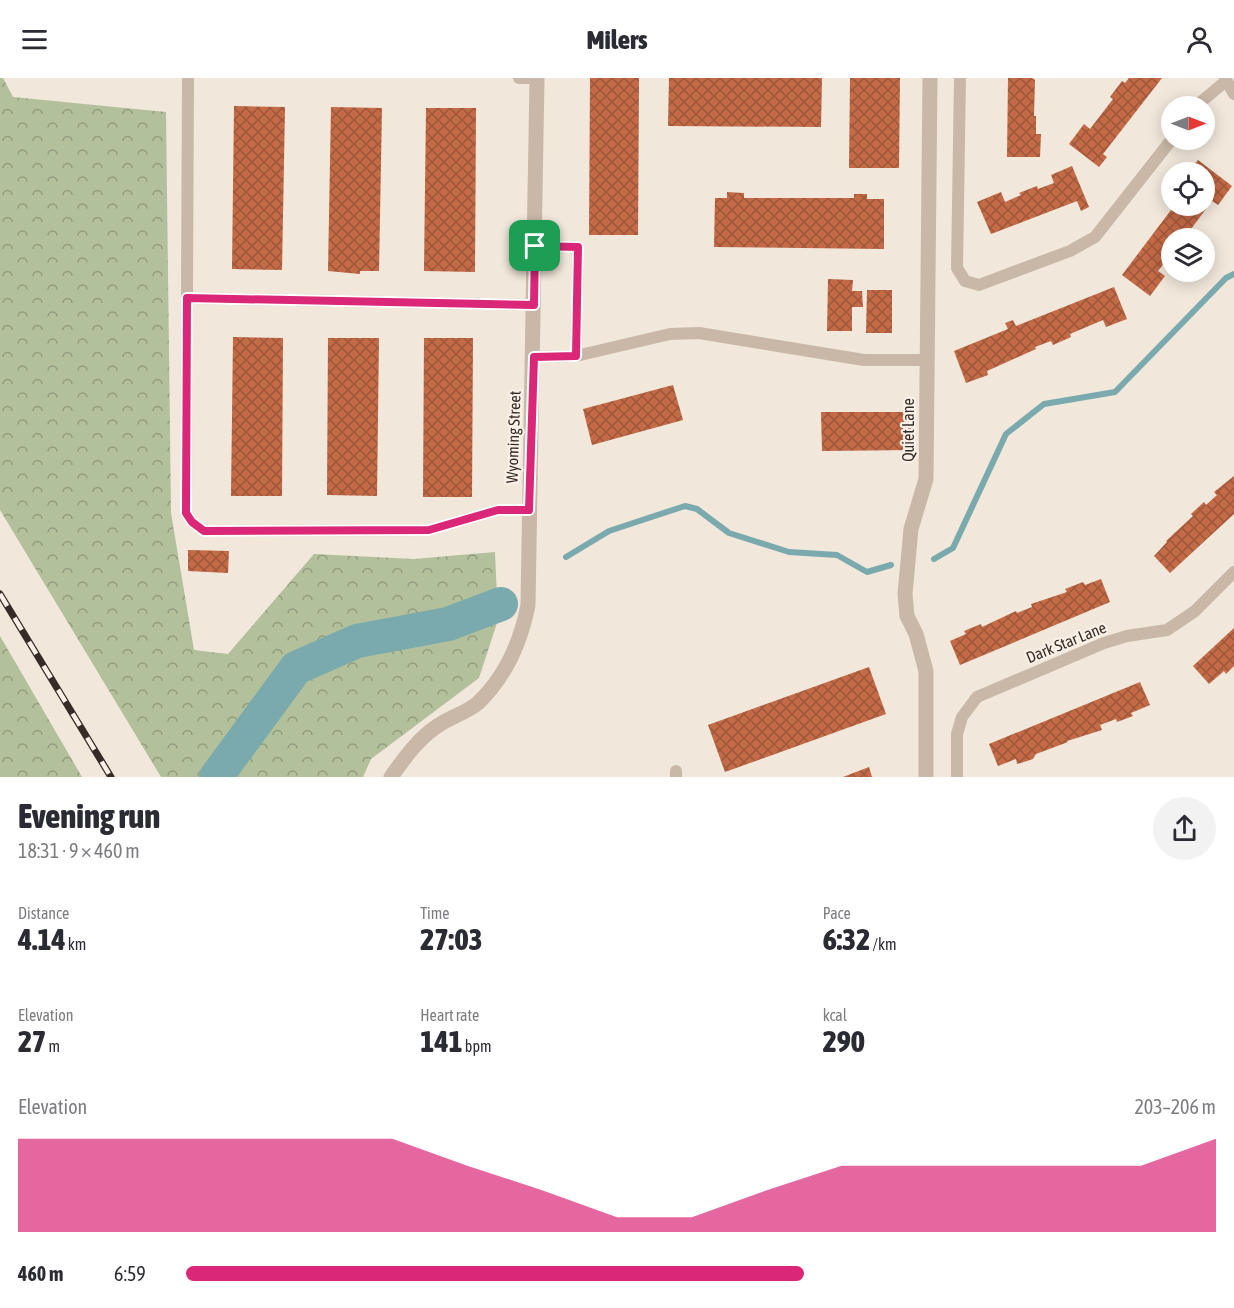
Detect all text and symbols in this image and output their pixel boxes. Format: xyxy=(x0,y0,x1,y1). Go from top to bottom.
icon: menu xyxy=(18,23,51,56)
icon: person xyxy=(1183,23,1216,56)
text: Milers xyxy=(587,24,647,55)
north arrow xyxy=(1161,96,1215,150)
map controls xyxy=(1161,96,1215,282)
button: locate xyxy=(1161,162,1215,216)
pin xyxy=(509,220,560,271)
button: layers xyxy=(1161,228,1215,282)
icon: arrive xyxy=(518,229,551,262)
street label: Wyoming Street xyxy=(502,390,525,484)
street label: Quiet Lane xyxy=(899,398,917,462)
street label: Dark Star Lane xyxy=(1023,618,1109,666)
text: Evening run xyxy=(18,797,160,835)
button: share xyxy=(1153,797,1216,860)
text: 18:31 · 9 × 460 m xyxy=(18,839,140,862)
text: Distance xyxy=(18,904,69,922)
text: Time xyxy=(420,904,450,922)
text: Pace xyxy=(823,904,851,922)
text: 4.14 xyxy=(18,922,66,956)
text: 27:03 xyxy=(420,922,483,956)
text: 6:32 xyxy=(823,922,870,956)
text: km xyxy=(66,935,86,953)
text: /km xyxy=(870,935,896,953)
text: Elevation xyxy=(18,1006,73,1024)
text: Heart rate xyxy=(420,1006,479,1024)
text: kcal xyxy=(823,1006,847,1024)
text: 27 xyxy=(18,1024,46,1058)
text: 141 xyxy=(420,1024,463,1058)
text: 290 xyxy=(823,1024,865,1058)
text: m xyxy=(46,1037,60,1055)
text: bpm xyxy=(463,1037,492,1055)
text: Elevation xyxy=(18,1095,87,1118)
text: 203–206 m xyxy=(1134,1095,1216,1118)
text: 460 m xyxy=(18,1262,63,1285)
text: 6:59 xyxy=(114,1262,146,1285)

